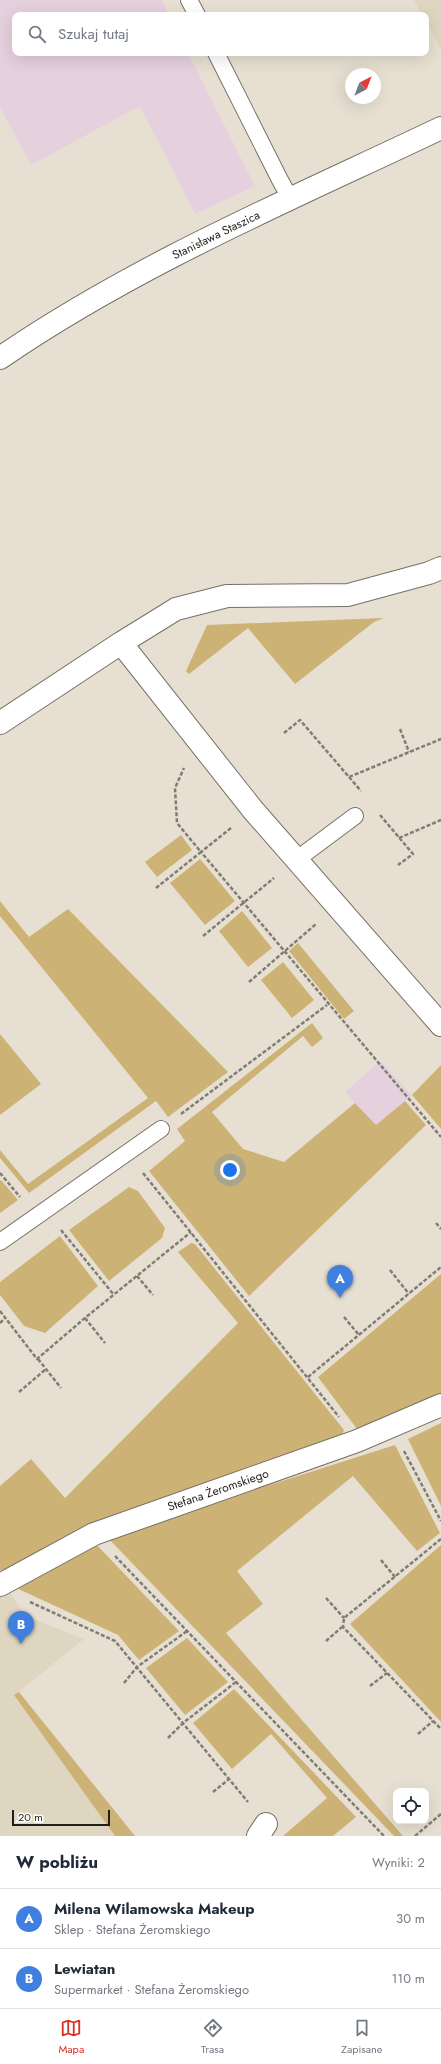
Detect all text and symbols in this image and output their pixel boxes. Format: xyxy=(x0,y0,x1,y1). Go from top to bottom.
search box xyxy=(12,12,429,56)
icon: search xyxy=(26,23,48,45)
text: Szukaj tutaj xyxy=(58,23,129,45)
north arrow xyxy=(345,68,381,104)
street label: Stanisława Staszica xyxy=(169,206,263,264)
your location xyxy=(220,1160,240,1180)
pin: A xyxy=(327,1265,353,1298)
street label: Stefana Żeromskiego xyxy=(165,1464,271,1516)
pin: B xyxy=(8,1611,34,1644)
map controls xyxy=(393,1788,429,1824)
button: locate xyxy=(393,1788,429,1824)
scale bar xyxy=(12,1808,110,1827)
text: 20 m xyxy=(18,1809,43,1825)
text: W pobliżu xyxy=(16,1850,98,1874)
text: Wyniki: 2 xyxy=(372,1853,425,1872)
text: Milena Wilamowska Makeup xyxy=(54,1898,254,1920)
text: A xyxy=(24,1909,34,1928)
text: 30 m xyxy=(396,1909,425,1928)
text: Sklep · Stefana Żeromskiego xyxy=(54,1920,210,1939)
text: Lewiatan xyxy=(54,1958,115,1980)
text: B xyxy=(25,1969,33,1988)
text: 110 m xyxy=(391,1969,425,1988)
text: Supermarket · Stefana Żeromskiego xyxy=(54,1980,249,1999)
tab: Mapa xyxy=(58,2017,84,2057)
tab: Trasa xyxy=(201,2017,224,2057)
tab: Zapisane xyxy=(341,2017,383,2057)

